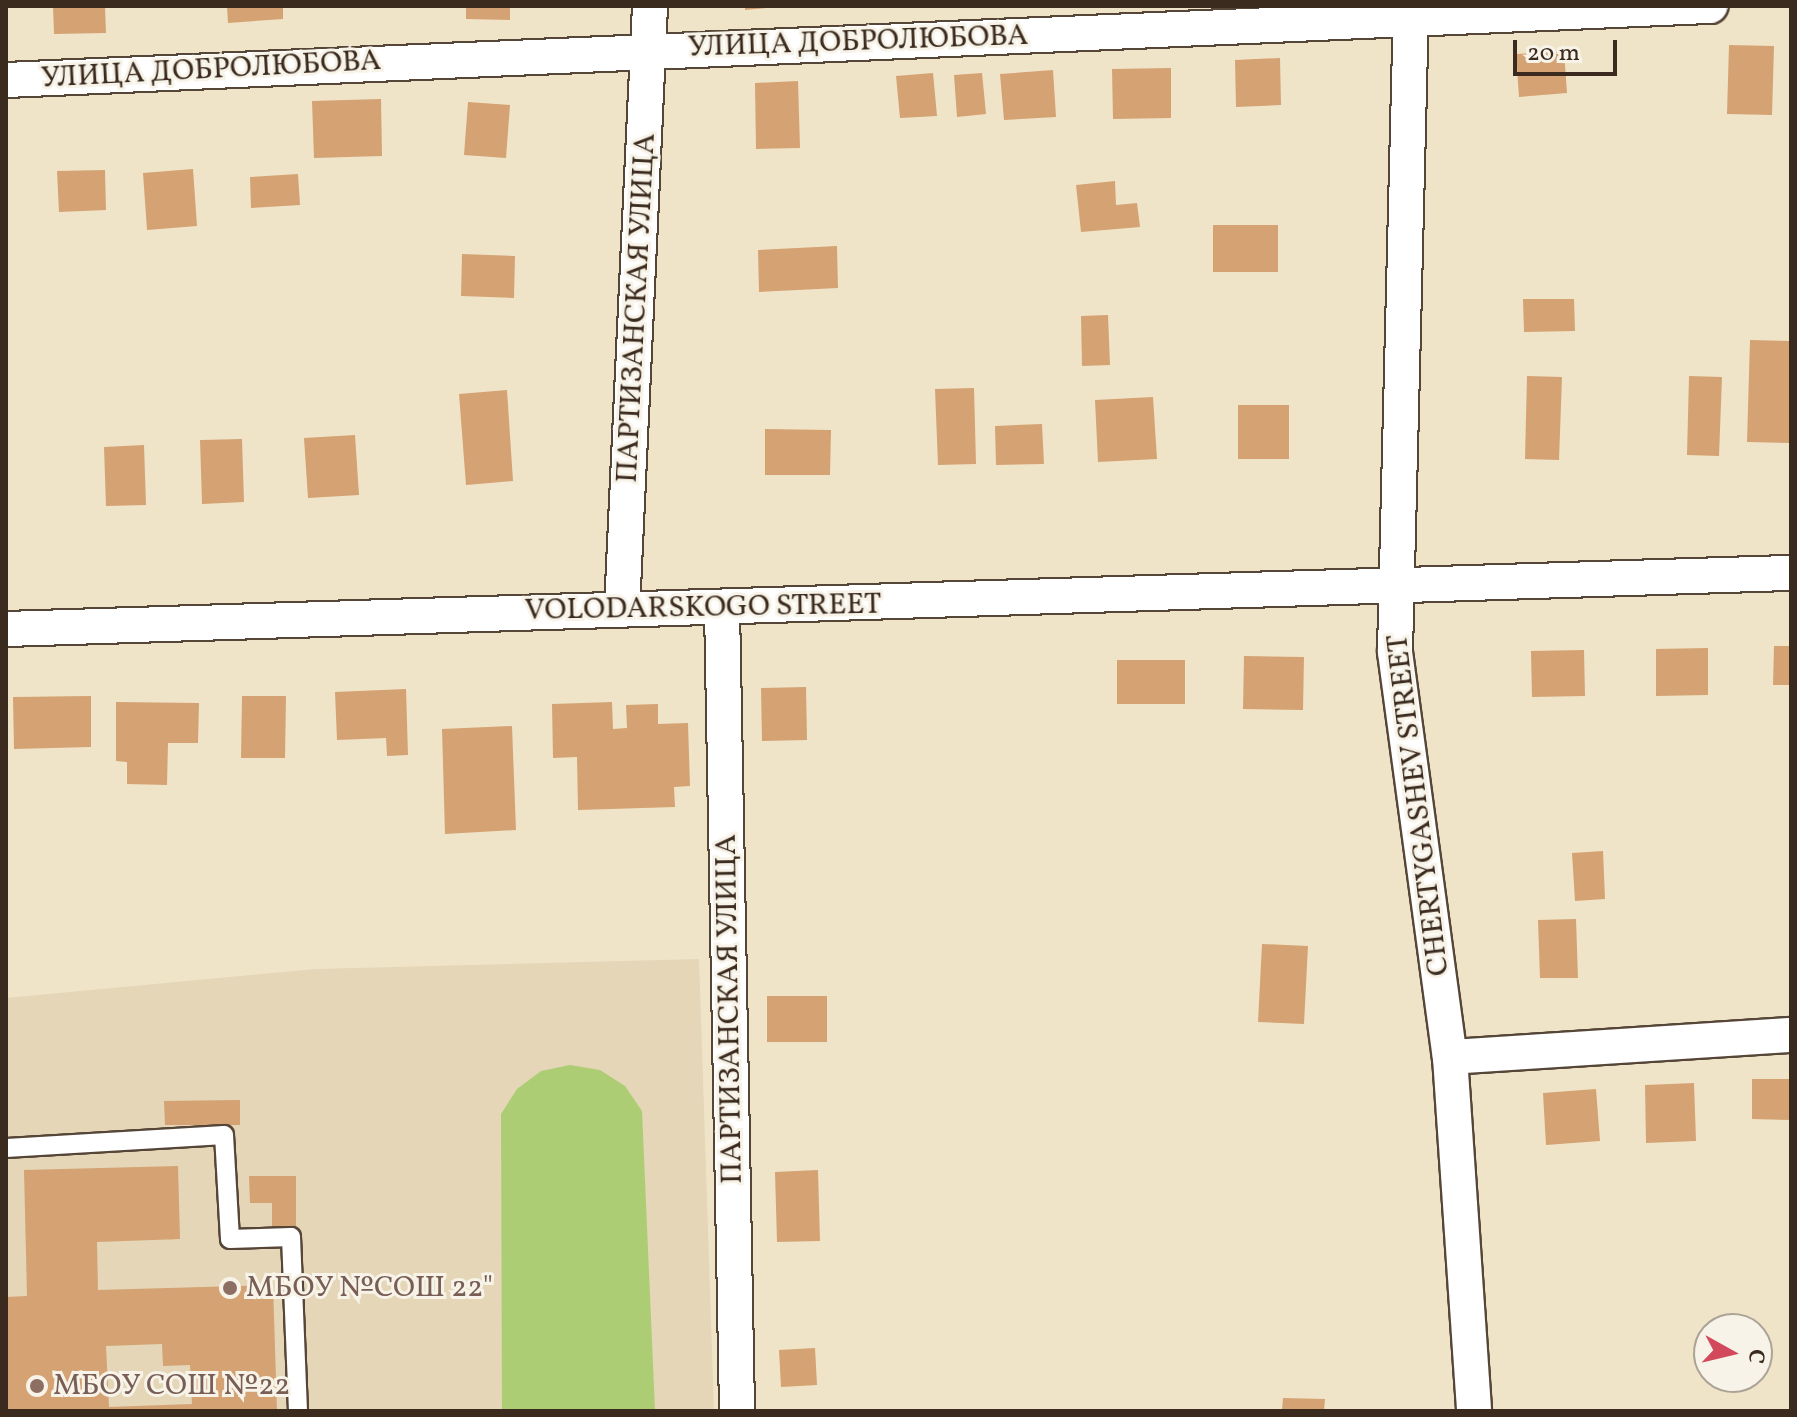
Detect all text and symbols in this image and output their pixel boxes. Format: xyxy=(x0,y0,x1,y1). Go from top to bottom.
street label: УЛИЦА ДОБРОЛЮБОВА xyxy=(687,18,1029,66)
scale bar xyxy=(1517,24,1621,74)
text: 20 m xyxy=(1527,37,1580,71)
street label: УЛИЦА ДОБРОЛЮБОВА xyxy=(40,43,382,97)
street label: ПАРТИЗАНСКАЯ УЛИЦА xyxy=(610,132,664,484)
street label: VOLODARSKOGO STREET xyxy=(524,587,882,629)
street label: CHERTYGASHEV STREET xyxy=(1380,632,1458,978)
street label: ПАРТИЗАНСКАЯ УЛИЦА xyxy=(709,834,751,1184)
place label: МБОУ №СОШ 22" xyxy=(246,1270,494,1306)
marker: МБОУ №СОШ 22" xyxy=(221,1279,239,1297)
north arrow xyxy=(1693,1313,1773,1393)
text: С xyxy=(1739,1347,1772,1365)
place label: МБОУ СОШ №22 xyxy=(53,1368,291,1404)
marker: МБОУ СОШ №22 xyxy=(28,1377,46,1395)

